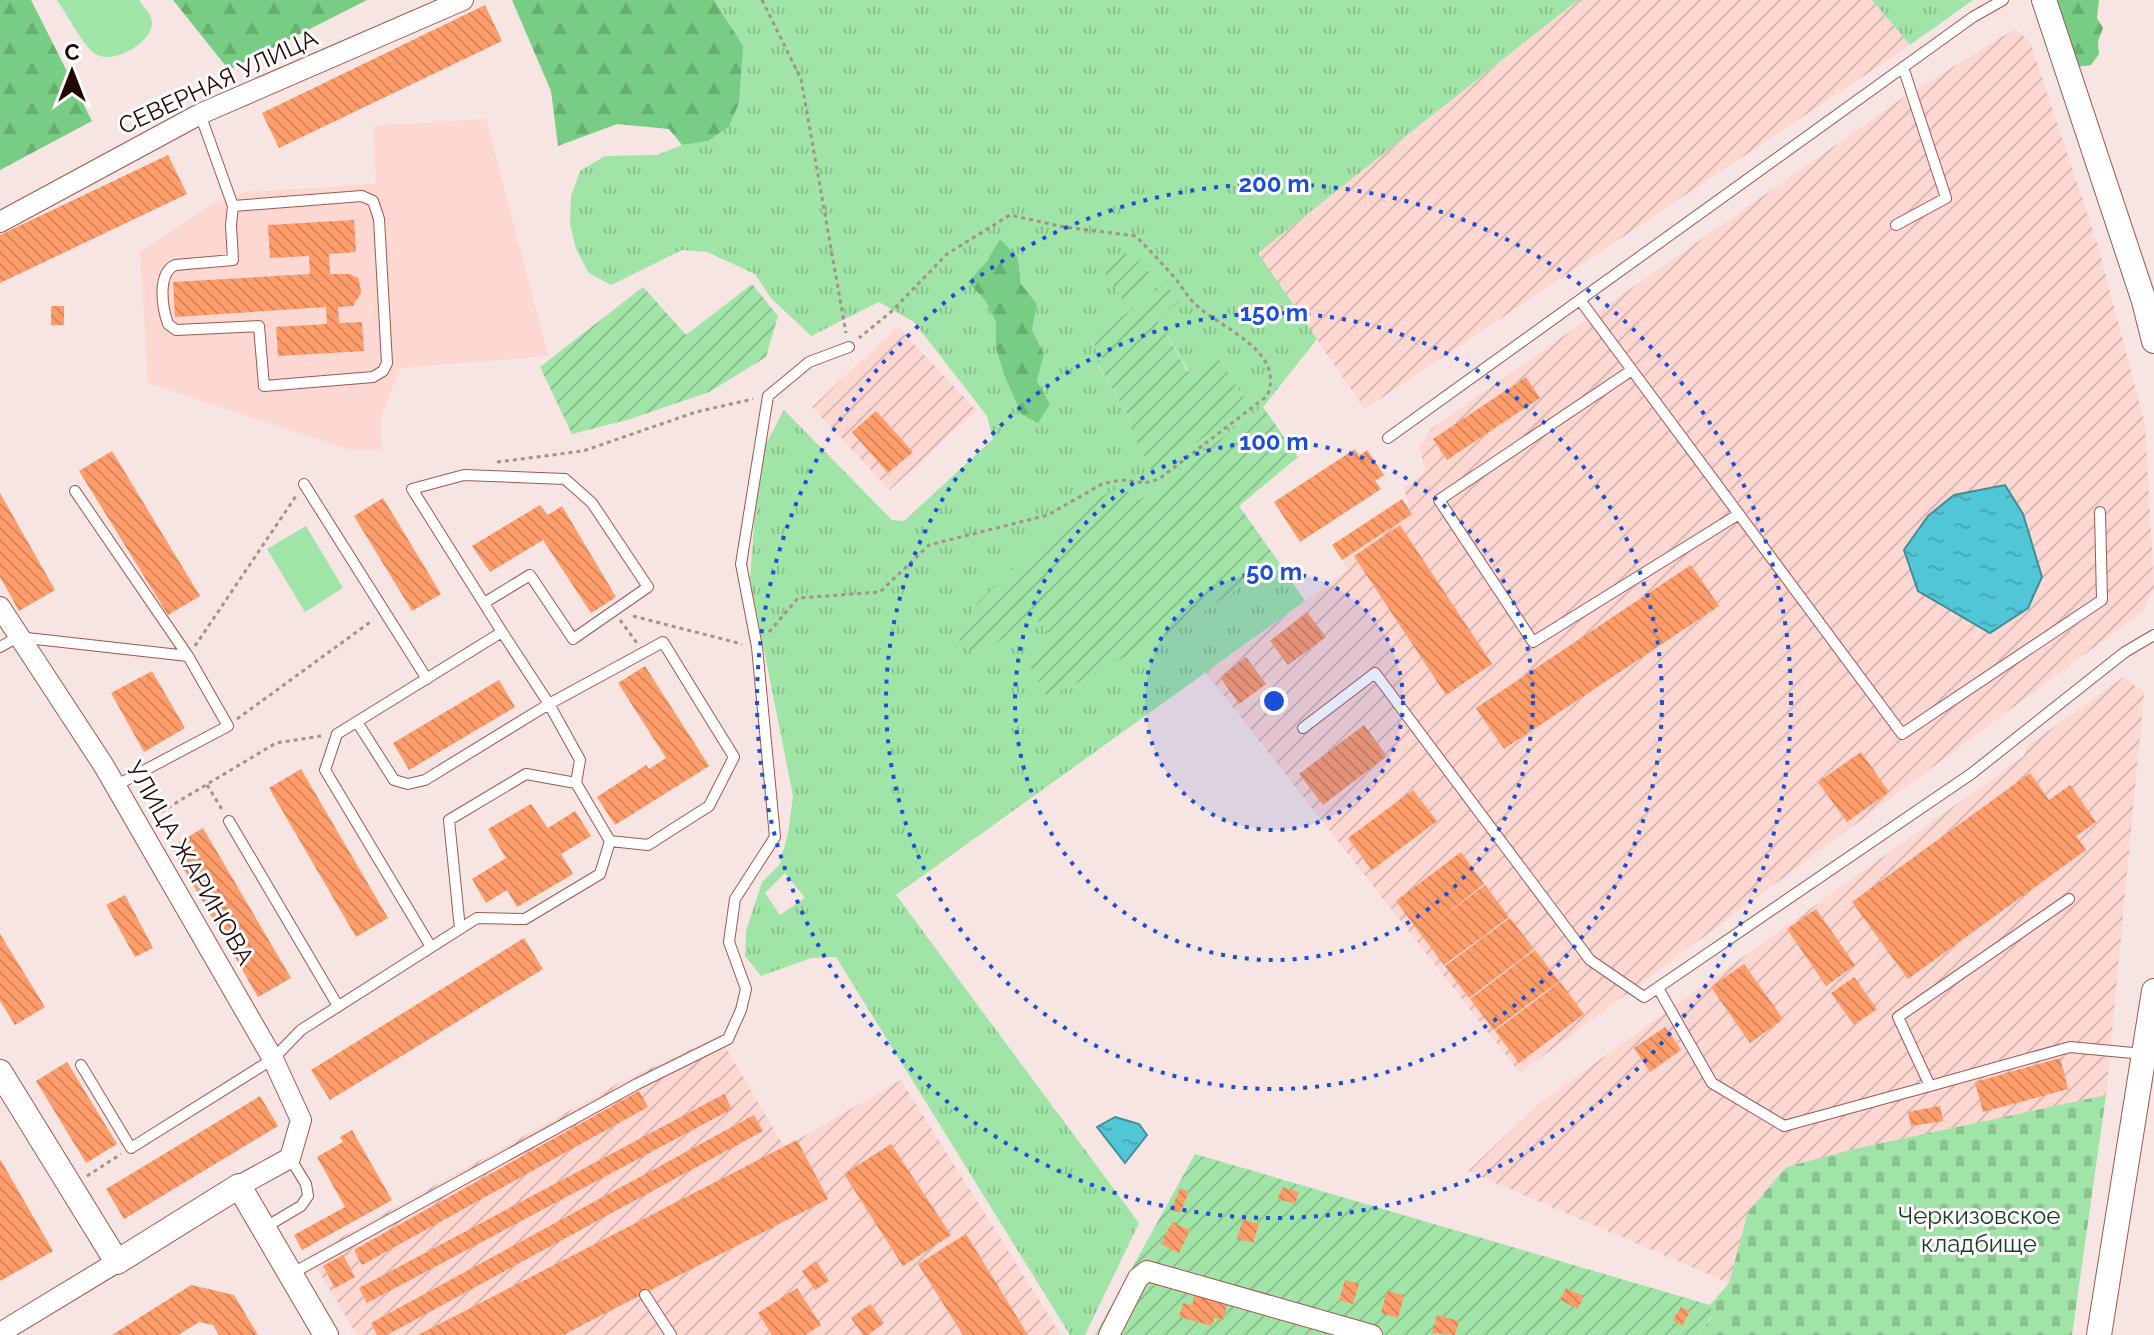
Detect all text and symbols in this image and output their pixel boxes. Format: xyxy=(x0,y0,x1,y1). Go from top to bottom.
street label: СЕВЕРНАЯ УЛИЦА xyxy=(114,23,322,140)
north arrow xyxy=(32,32,112,112)
text: С xyxy=(64,39,80,65)
text: 200 m xyxy=(1238,169,1310,198)
text: 150 m xyxy=(1240,298,1308,327)
text: 100 m xyxy=(1239,427,1309,456)
text: 50 m xyxy=(1246,557,1302,586)
centre of rings xyxy=(1260,687,1288,715)
street label: УЛИЦА ЖАРИНОВА xyxy=(120,756,261,970)
park label: Черкизовское кладбище xyxy=(1898,1201,2060,1258)

